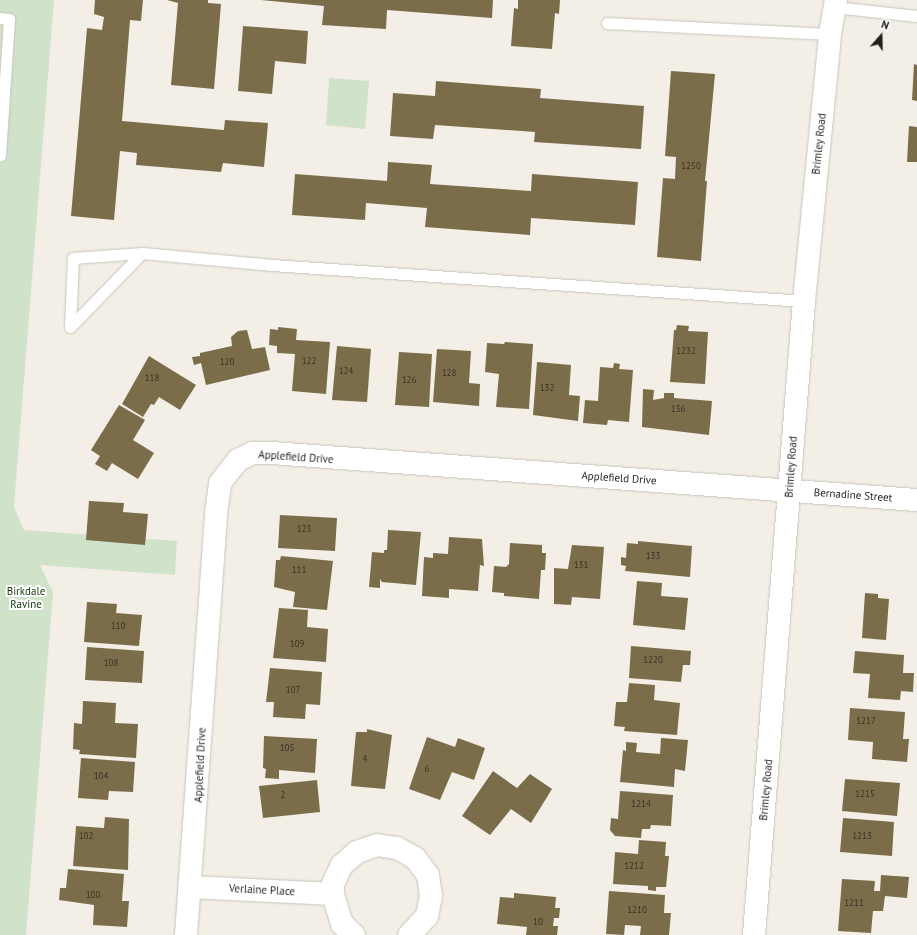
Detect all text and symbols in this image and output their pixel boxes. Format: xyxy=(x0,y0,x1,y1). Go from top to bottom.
north arrow xyxy=(861,16,901,56)
text: N xyxy=(879,17,891,33)
street label: Brimley Road xyxy=(809,113,829,175)
house number: 1250 xyxy=(681,161,701,171)
house number: 1232 xyxy=(676,346,696,356)
house number: 122 xyxy=(302,356,316,366)
house number: 120 xyxy=(220,357,234,367)
house number: 124 xyxy=(339,366,353,376)
house number: 128 xyxy=(442,368,456,378)
house number: 118 xyxy=(145,373,159,383)
house number: 126 xyxy=(402,375,416,385)
house number: 132 xyxy=(540,383,554,393)
house number: 136 xyxy=(671,404,685,414)
street label: Brimley Road xyxy=(782,436,800,498)
street label: Applefield Drive xyxy=(258,448,334,466)
street label: Applefield Drive xyxy=(581,469,657,487)
street label: Bernadine Street xyxy=(813,486,893,504)
house number: 123 xyxy=(297,524,311,534)
house number: 133 xyxy=(646,551,660,561)
house number: 131 xyxy=(574,560,588,570)
house number: 111 xyxy=(292,565,306,575)
park label: Birkdale Ravine xyxy=(7,585,45,611)
house number: 110 xyxy=(111,621,125,631)
house number: 109 xyxy=(290,639,304,649)
house number: 1220 xyxy=(643,655,663,665)
house number: 108 xyxy=(104,658,118,668)
house number: 107 xyxy=(286,685,300,695)
house number: 1217 xyxy=(856,716,876,726)
street label: Applefield Drive xyxy=(191,727,209,803)
house number: 105 xyxy=(280,743,294,753)
house number: 4 xyxy=(363,754,367,764)
street label: Brimley Road xyxy=(757,759,775,821)
house number: 6 xyxy=(425,764,429,774)
house number: 104 xyxy=(94,771,108,781)
house number: 1215 xyxy=(855,789,875,799)
house number: 2 xyxy=(281,790,285,800)
house number: 1214 xyxy=(631,799,651,809)
house number: 102 xyxy=(79,831,93,841)
house number: 1213 xyxy=(852,831,872,841)
house number: 1212 xyxy=(624,861,644,871)
street label: Verlaine Place xyxy=(229,882,295,898)
house number: 100 xyxy=(86,890,100,900)
house number: 1211 xyxy=(844,898,864,908)
house number: 1210 xyxy=(627,905,647,915)
house number: 10 xyxy=(533,917,543,927)

